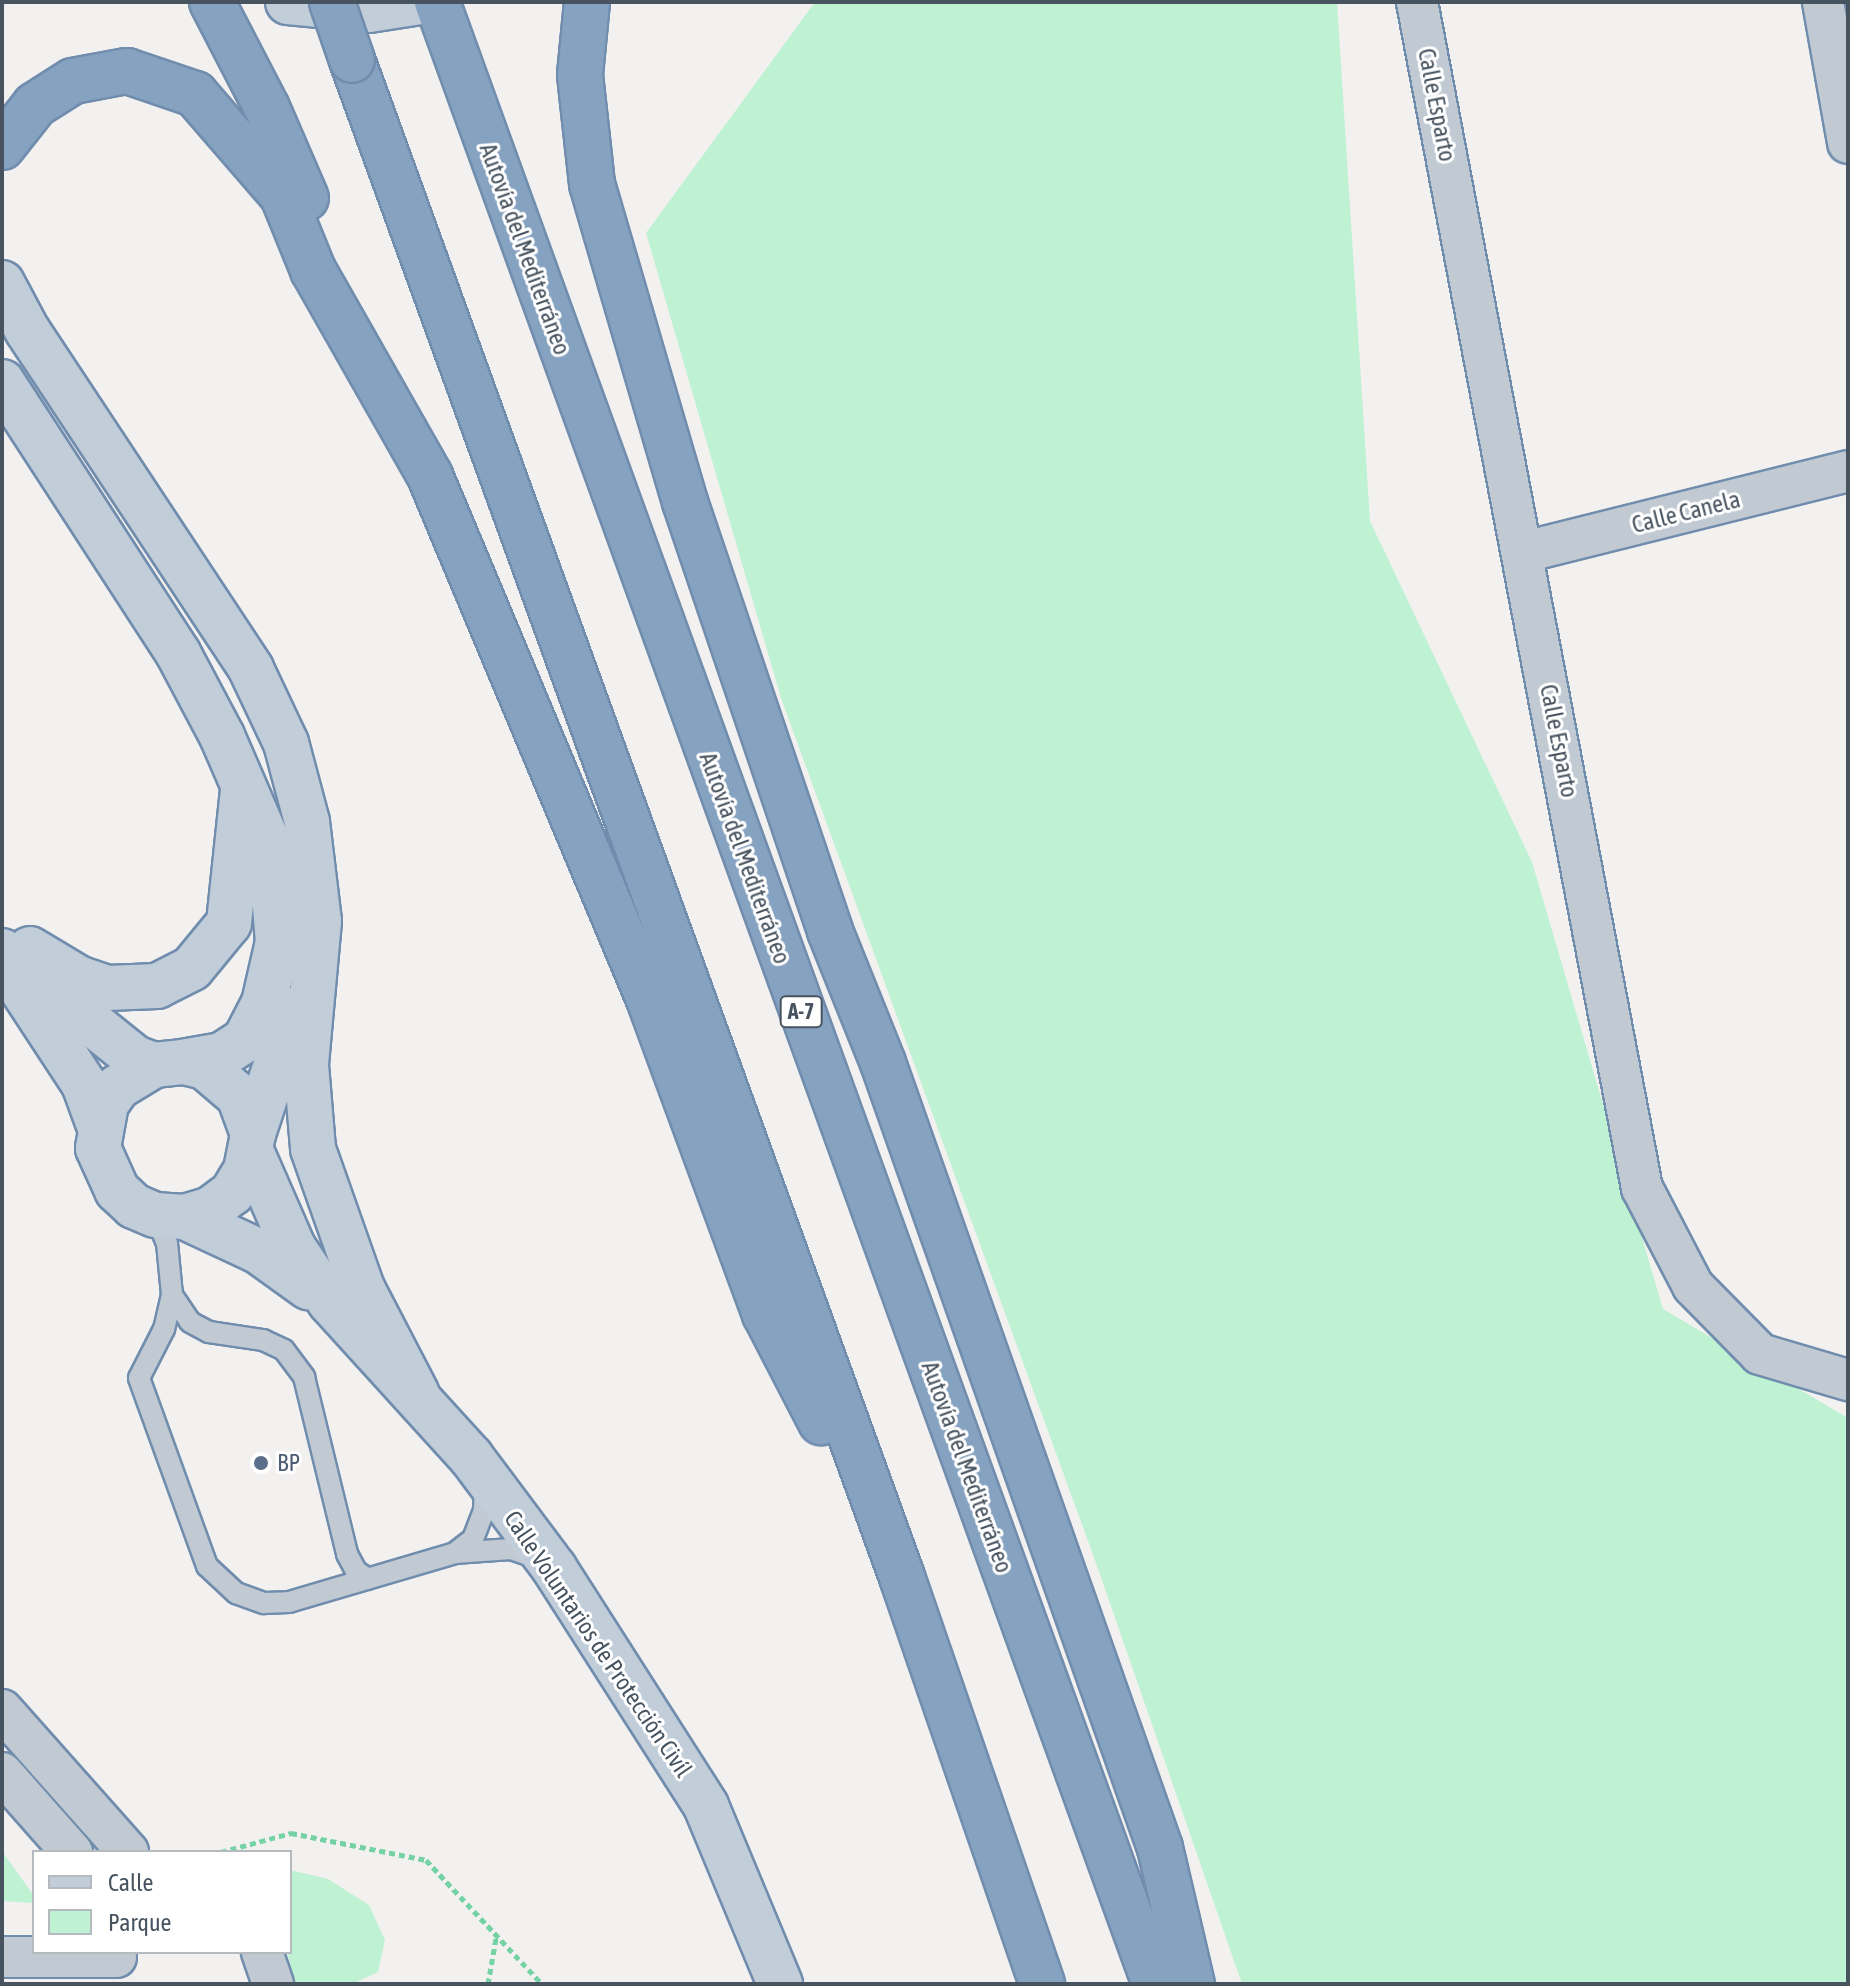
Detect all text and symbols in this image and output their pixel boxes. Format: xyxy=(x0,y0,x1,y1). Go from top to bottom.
street label: Calle Esparto xyxy=(1412,46,1462,164)
street label: Autovía del Mediterráneo xyxy=(473,139,577,359)
street label: Calle Canela xyxy=(1629,485,1743,539)
street label: Calle Esparto xyxy=(1534,682,1584,800)
street label: Autovía del Mediterráneo xyxy=(693,748,797,968)
road number: A-7 xyxy=(779,994,823,1030)
street label: Autovía del Mediterráneo xyxy=(915,1357,1019,1577)
place label: BP xyxy=(277,1449,300,1477)
marker: BP xyxy=(252,1454,270,1472)
street label: Calle Voluntarios de Protección Civíl xyxy=(498,1505,698,1783)
legend xyxy=(32,1850,292,1954)
text: Calle xyxy=(108,1869,153,1896)
text: Parque xyxy=(108,1909,171,1936)

